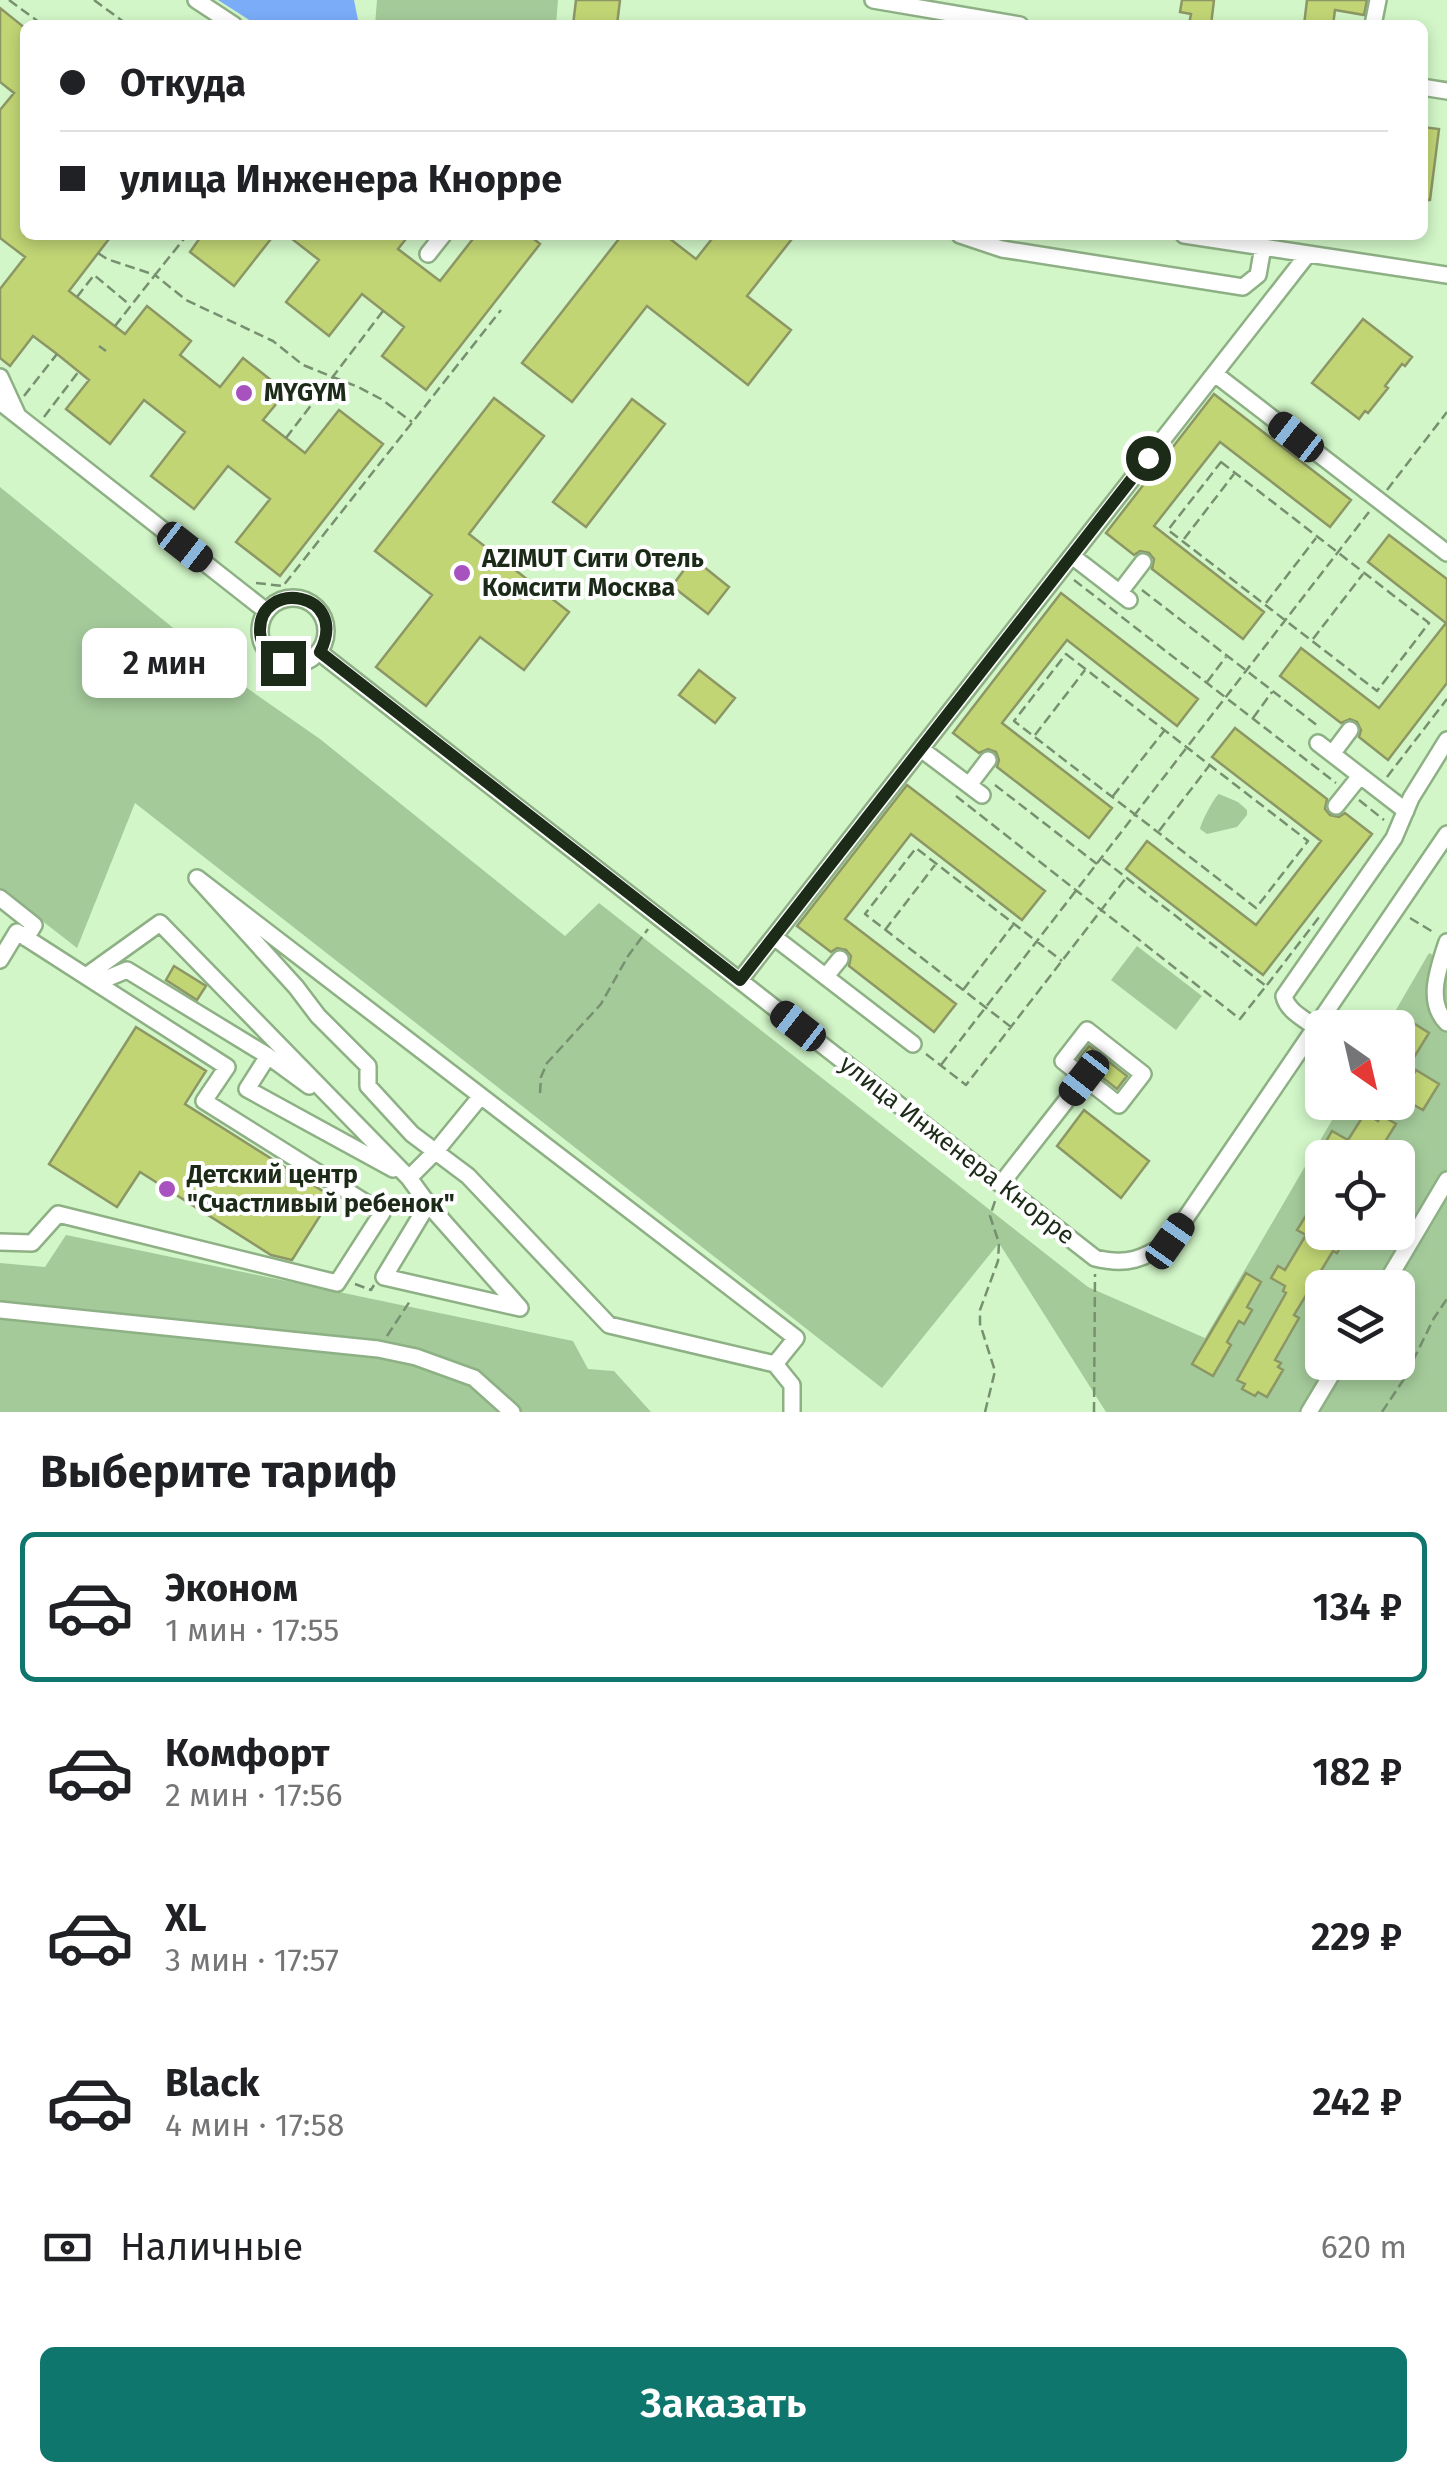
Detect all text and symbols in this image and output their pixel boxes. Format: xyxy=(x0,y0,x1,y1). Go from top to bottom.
text: Откуда xyxy=(120,60,246,106)
text: улица Инженера Кнорре xyxy=(120,156,562,202)
place label: MYGYM xyxy=(264,378,346,408)
marker: MYGYM xyxy=(233,382,255,404)
car xyxy=(1263,407,1329,467)
route start xyxy=(1126,436,1171,481)
car xyxy=(152,517,218,577)
place label: AZIMUT Сити Отель Комсити Москва xyxy=(481,544,704,603)
marker: AZIMUT Сити Отель Комсити Москва xyxy=(451,562,473,584)
callout: 2 мин xyxy=(83,628,248,698)
route end xyxy=(261,641,306,686)
text: 2 мин xyxy=(123,644,206,682)
car xyxy=(765,996,831,1056)
north arrow xyxy=(1305,1010,1415,1120)
map controls xyxy=(1305,1010,1415,1380)
car xyxy=(1054,1045,1114,1111)
street label: улица Инженера Кнорре xyxy=(833,1049,1081,1251)
button: locate xyxy=(1305,1140,1415,1250)
place label: Детский центр "Счастливый ребенок" xyxy=(186,1160,455,1219)
marker: Детский центр "Счастливый ребенок" xyxy=(156,1178,178,1200)
car xyxy=(1141,1208,1199,1274)
button: layers xyxy=(1305,1270,1415,1380)
text: Выберите тариф xyxy=(40,1445,397,1499)
icon: car xyxy=(45,1562,135,1652)
text: Эконом xyxy=(165,1565,298,1611)
text: 134 ₽ xyxy=(1312,1584,1402,1630)
text: 1 мин · 17:55 xyxy=(165,1611,339,1649)
icon: car xyxy=(45,1727,135,1817)
text: Комфорт xyxy=(165,1730,329,1776)
text: 182 ₽ xyxy=(1312,1749,1402,1795)
text: 2 мин · 17:56 xyxy=(165,1776,343,1814)
icon: car xyxy=(45,1892,135,1982)
text: XL xyxy=(165,1895,207,1941)
text: 229 ₽ xyxy=(1311,1914,1402,1960)
text: 3 мин · 17:57 xyxy=(165,1941,339,1979)
icon: car xyxy=(45,2057,135,2147)
text: Black xyxy=(165,2060,260,2106)
text: 242 ₽ xyxy=(1312,2079,1402,2125)
text: 4 мин · 17:58 xyxy=(165,2106,344,2144)
icon: cash xyxy=(40,2220,95,2275)
text: Наличные xyxy=(120,2224,303,2270)
text: 620 m xyxy=(1321,2228,1407,2266)
button: Заказать xyxy=(40,2347,1407,2462)

